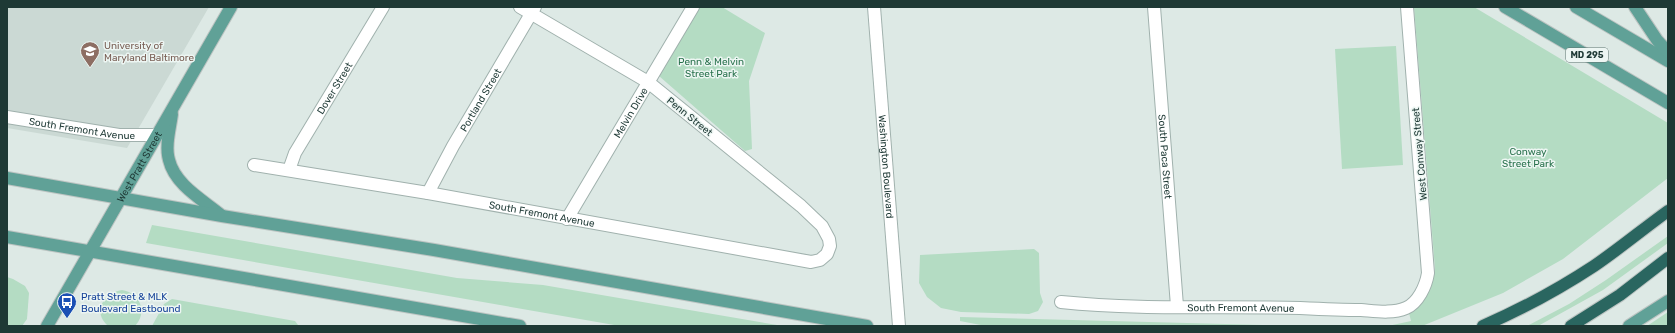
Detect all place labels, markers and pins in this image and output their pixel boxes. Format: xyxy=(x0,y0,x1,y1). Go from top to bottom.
school or university icon: University of Maryland Baltimore xyxy=(79,40,101,68)
place label: University of Maryland Baltimore xyxy=(104,40,194,64)
bus stop icon: Pratt Street & MLK Boulevard Eastbound xyxy=(56,291,78,319)
place label: Pratt Street & MLK Boulevard Eastbound xyxy=(81,291,181,315)

